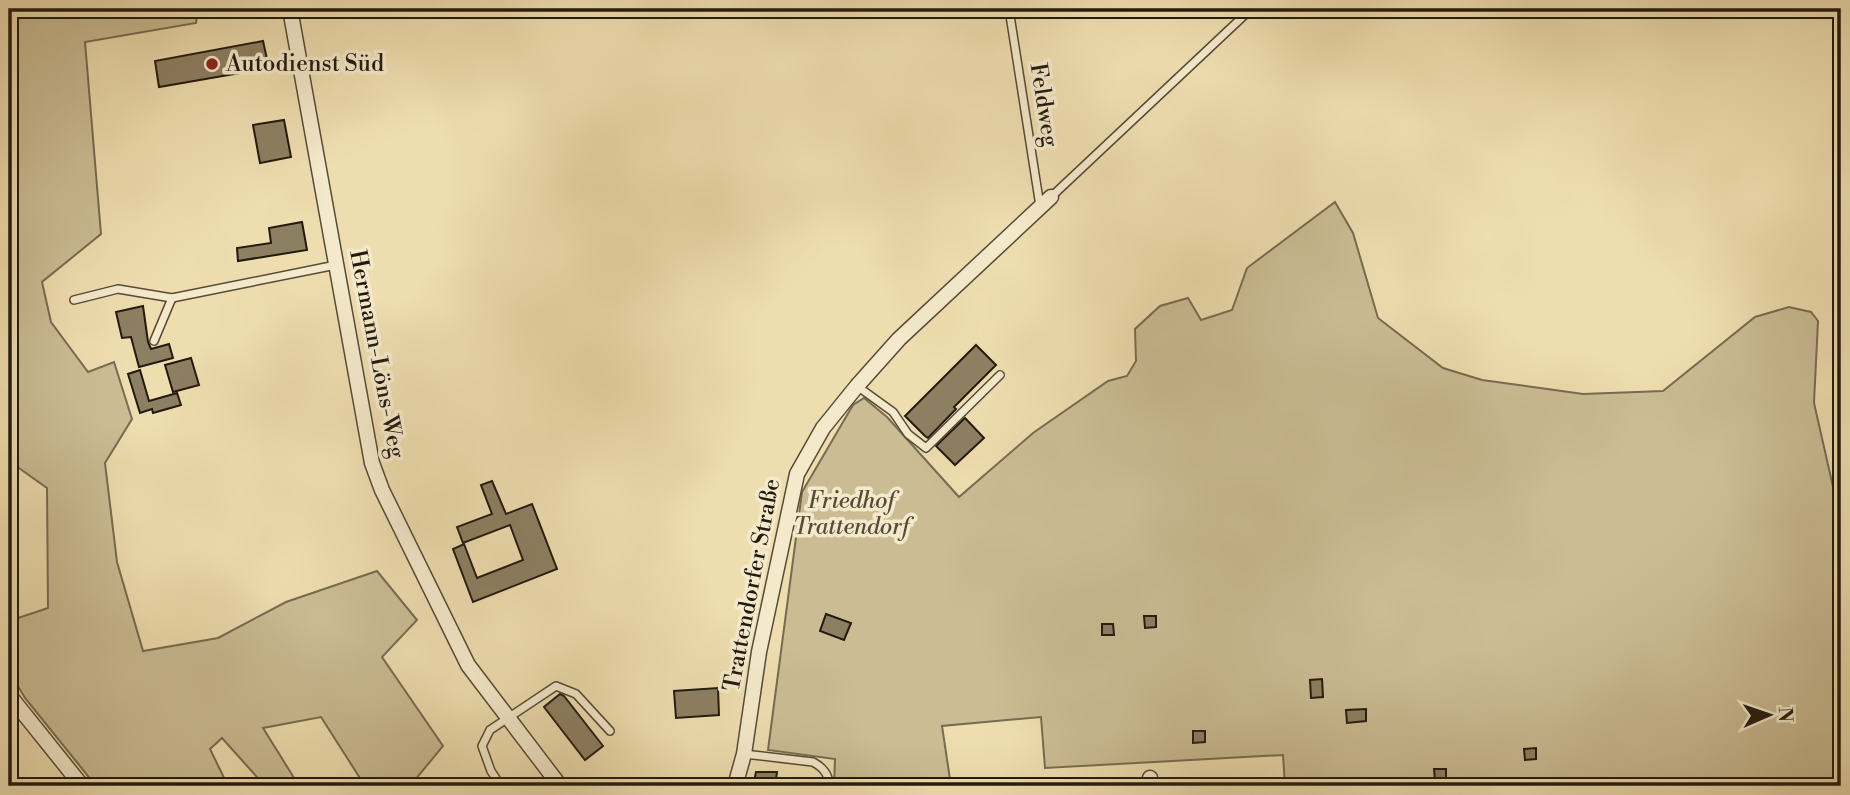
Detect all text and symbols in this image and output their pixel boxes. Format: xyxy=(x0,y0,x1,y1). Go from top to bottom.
place label: Autodienst Süd xyxy=(225,50,384,78)
marker: Autodienst Süd xyxy=(204,56,220,72)
street label: Feldweg xyxy=(1024,61,1064,149)
street label: Hermann-Löns-Weg xyxy=(343,247,411,461)
street label: Trattendorfer Straße xyxy=(718,476,786,694)
park label: Friedhof Trattendorf xyxy=(793,487,915,541)
north arrow xyxy=(1734,680,1804,750)
text: N xyxy=(1773,707,1797,722)

